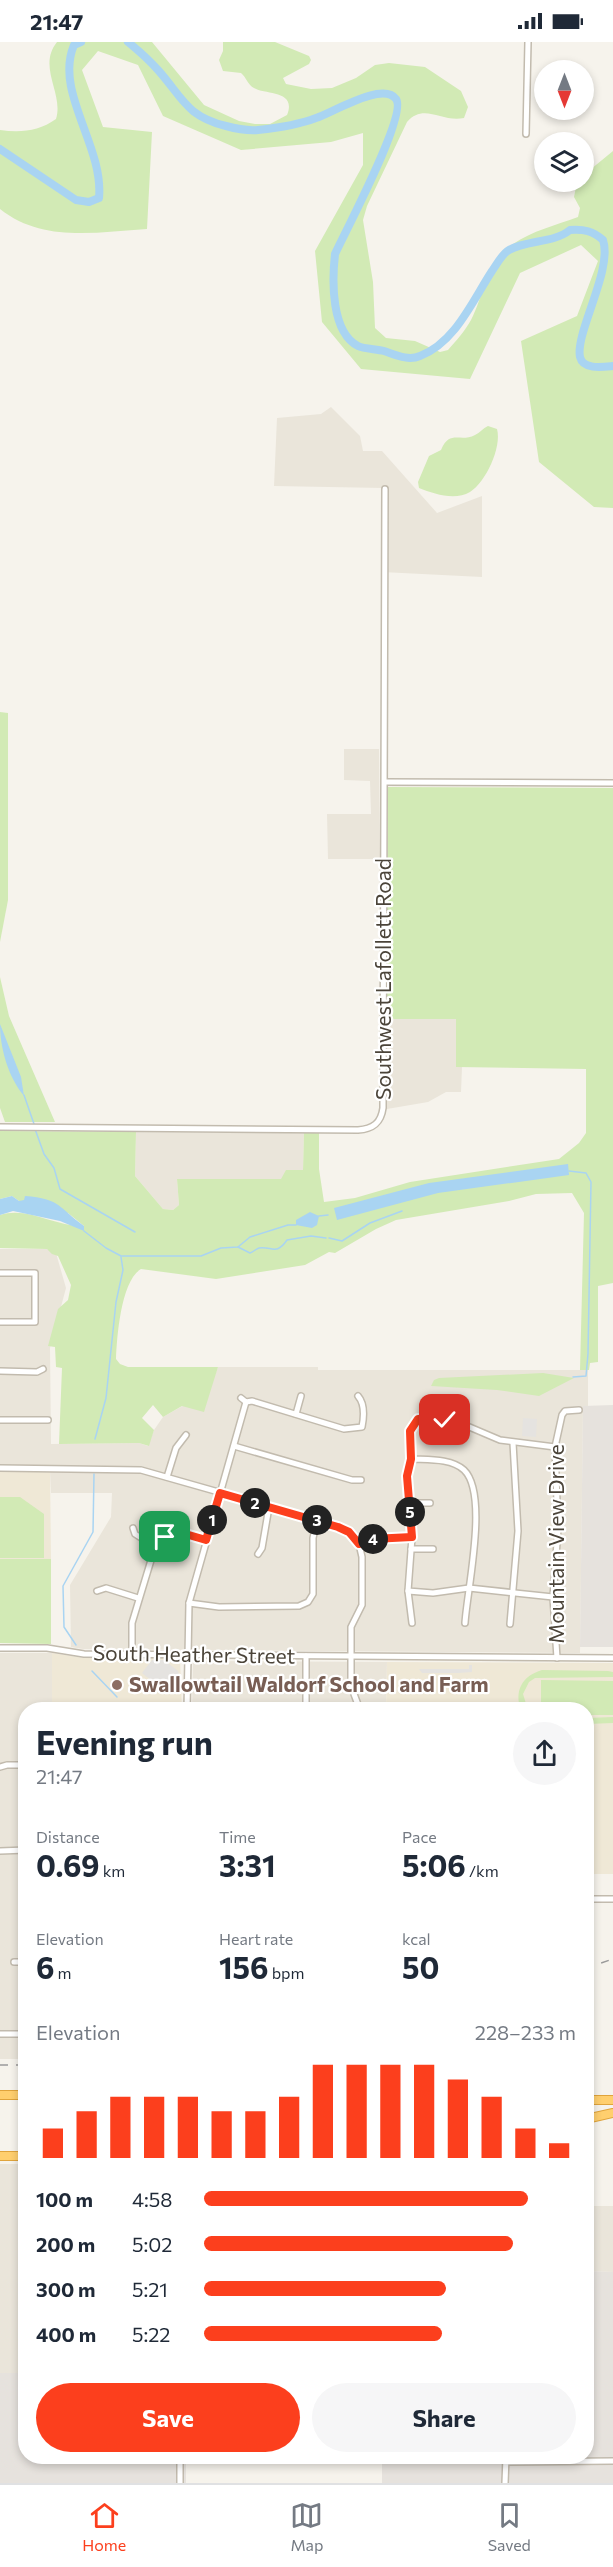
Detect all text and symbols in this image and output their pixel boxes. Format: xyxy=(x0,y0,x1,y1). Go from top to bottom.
text: 21:47 xyxy=(30,8,83,35)
north arrow xyxy=(534,60,594,120)
map controls xyxy=(534,60,594,192)
button: layers xyxy=(534,132,594,192)
street label: Southwest Lafollett Road xyxy=(370,858,395,1100)
pin xyxy=(419,1394,470,1445)
icon: check xyxy=(428,1403,461,1436)
street label: Mountain View Drive xyxy=(543,1444,568,1644)
pin: 2 xyxy=(240,1488,270,1518)
text: 2 xyxy=(250,1493,260,1512)
pin: 5 xyxy=(395,1497,425,1527)
text: 5 xyxy=(405,1502,415,1521)
pin: 1 xyxy=(197,1505,227,1535)
pin: 3 xyxy=(302,1505,332,1535)
text: 1 xyxy=(208,1510,216,1529)
text: 3 xyxy=(312,1510,322,1529)
pin xyxy=(139,1511,190,1562)
icon: arrive xyxy=(148,1520,181,1553)
pin: 4 xyxy=(358,1524,388,1554)
text: 4 xyxy=(368,1529,378,1548)
street label: South Heather Street xyxy=(93,1639,296,1668)
place label: Swallowtail Waldorf School and Farm xyxy=(129,1671,489,1696)
marker: Swallowtail Waldorf School and Farm xyxy=(110,1678,124,1692)
text: Evening run xyxy=(36,1721,213,1762)
button: share xyxy=(513,1722,576,1785)
text: 21:47 xyxy=(36,1764,83,1788)
text: Distance xyxy=(36,1827,100,1846)
text: Time xyxy=(219,1827,256,1846)
text: Pace xyxy=(402,1827,437,1846)
text: 0.69 xyxy=(36,1846,100,1883)
text: 3:31 xyxy=(219,1846,275,1883)
text: 5:06 xyxy=(402,1846,466,1883)
text: km xyxy=(100,1861,125,1880)
text: /km xyxy=(466,1861,499,1880)
text: Elevation xyxy=(36,1929,104,1948)
text: Heart rate xyxy=(219,1929,293,1948)
text: kcal xyxy=(402,1929,431,1948)
text: 6 xyxy=(36,1948,55,1985)
text: 156 xyxy=(219,1948,269,1985)
text: 50 xyxy=(402,1948,439,1985)
text: m xyxy=(55,1963,72,1982)
text: bpm xyxy=(269,1963,305,1982)
text: Elevation xyxy=(36,2020,121,2044)
text: 228–233 m xyxy=(475,2020,576,2044)
text: 100 m xyxy=(36,2187,93,2211)
text: 4:58 xyxy=(132,2187,172,2211)
text: 200 m xyxy=(36,2232,95,2256)
text: 5:02 xyxy=(132,2232,172,2256)
text: 300 m xyxy=(36,2277,96,2301)
text: 5:21 xyxy=(132,2277,168,2301)
text: 400 m xyxy=(36,2322,96,2346)
text: 5:22 xyxy=(132,2322,170,2346)
button: Save xyxy=(36,2383,300,2452)
button: Share xyxy=(312,2383,576,2452)
tab: Home xyxy=(82,2499,126,2554)
tab: Map xyxy=(290,2499,323,2554)
tab: Saved xyxy=(488,2499,531,2554)

